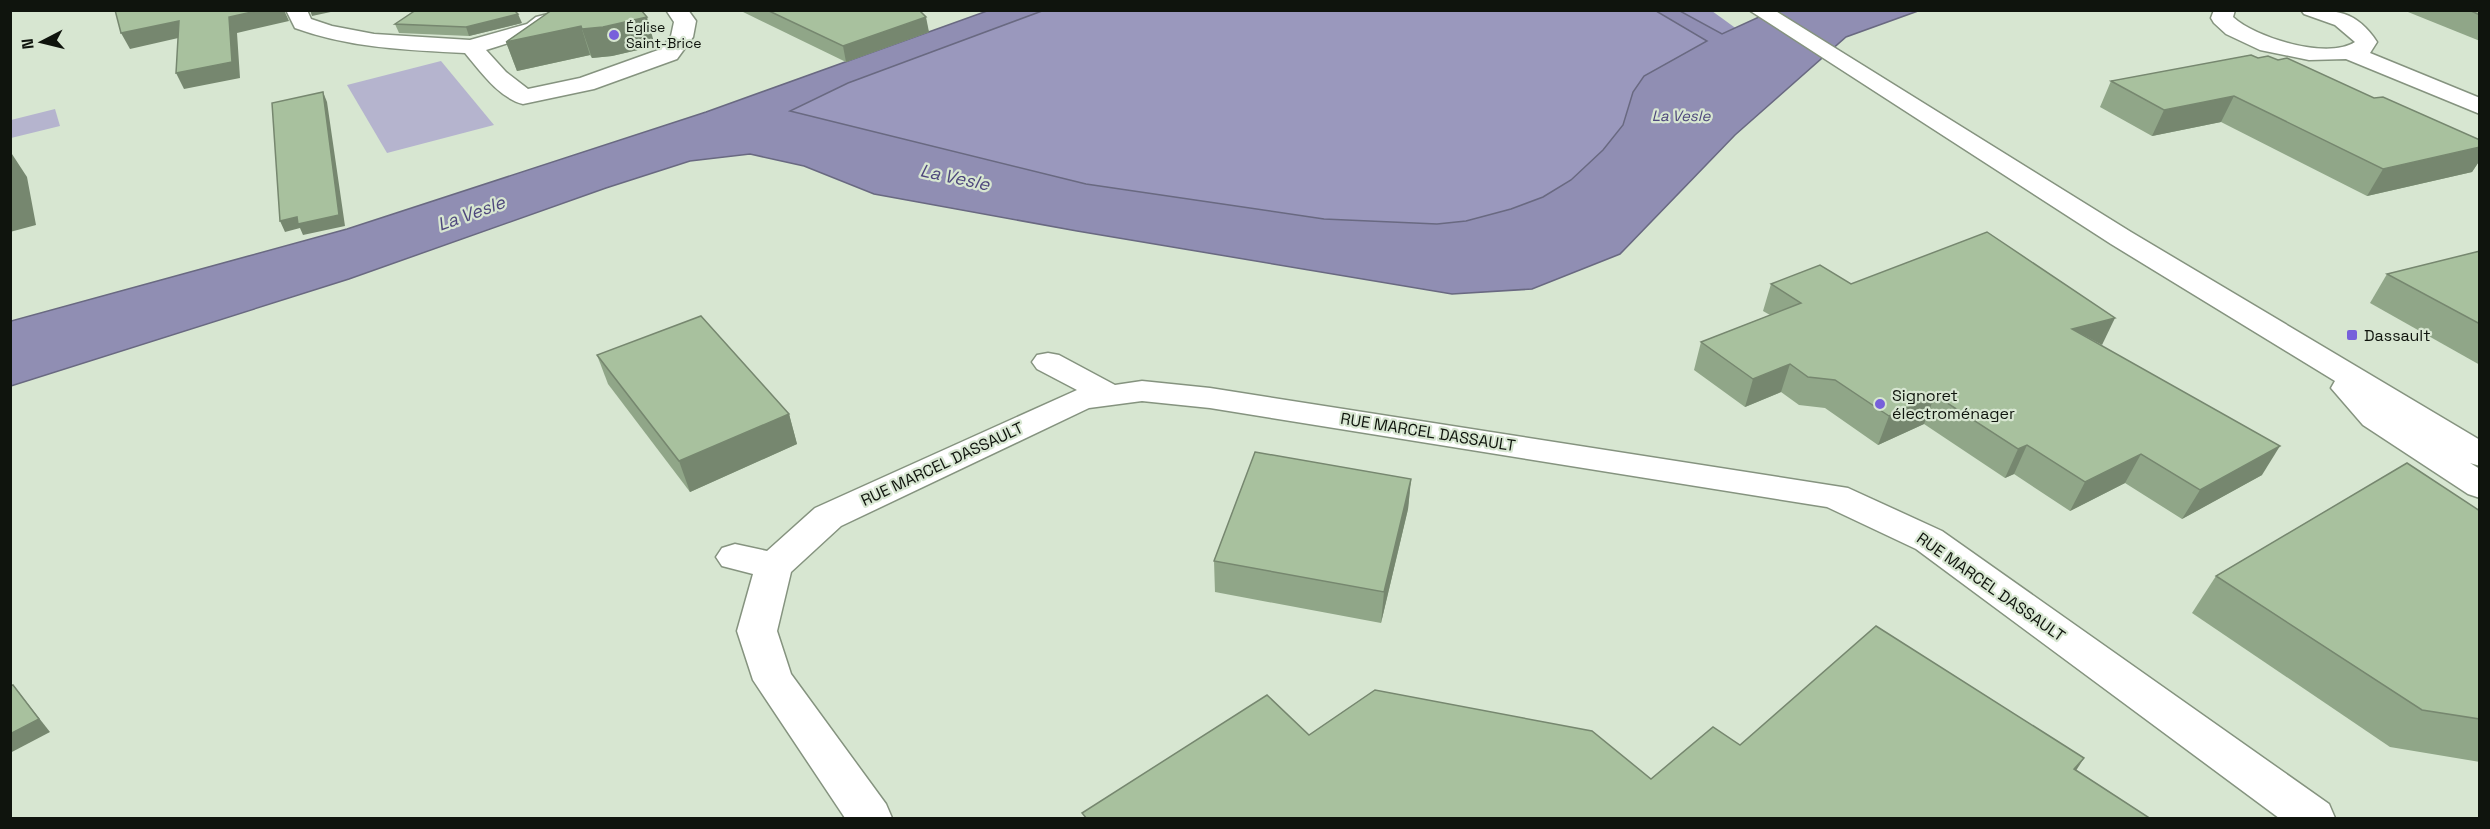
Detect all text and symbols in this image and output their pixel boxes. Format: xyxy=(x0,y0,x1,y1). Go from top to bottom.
north arrow xyxy=(12,12,72,72)
place label: Église Saint-Brice xyxy=(626,18,702,52)
marker: Église Saint-Brice xyxy=(607,28,621,42)
text: N xyxy=(17,37,39,50)
water label: La Vesle xyxy=(1652,106,1711,125)
water label: La Vesle xyxy=(918,158,993,196)
water label: La Vesle xyxy=(434,190,509,236)
place label: Dassault xyxy=(2364,325,2431,346)
marker: Dassault xyxy=(2345,328,2359,342)
place label: Signoret électroménager xyxy=(1892,385,2015,424)
marker: Signoret électroménager xyxy=(1873,397,1887,411)
street label: RUE MARCEL DASSAULT xyxy=(1339,408,1517,456)
street label: RUE MARCEL DASSAULT xyxy=(857,417,1027,511)
street label: RUE MARCEL DASSAULT xyxy=(1913,528,2069,646)

